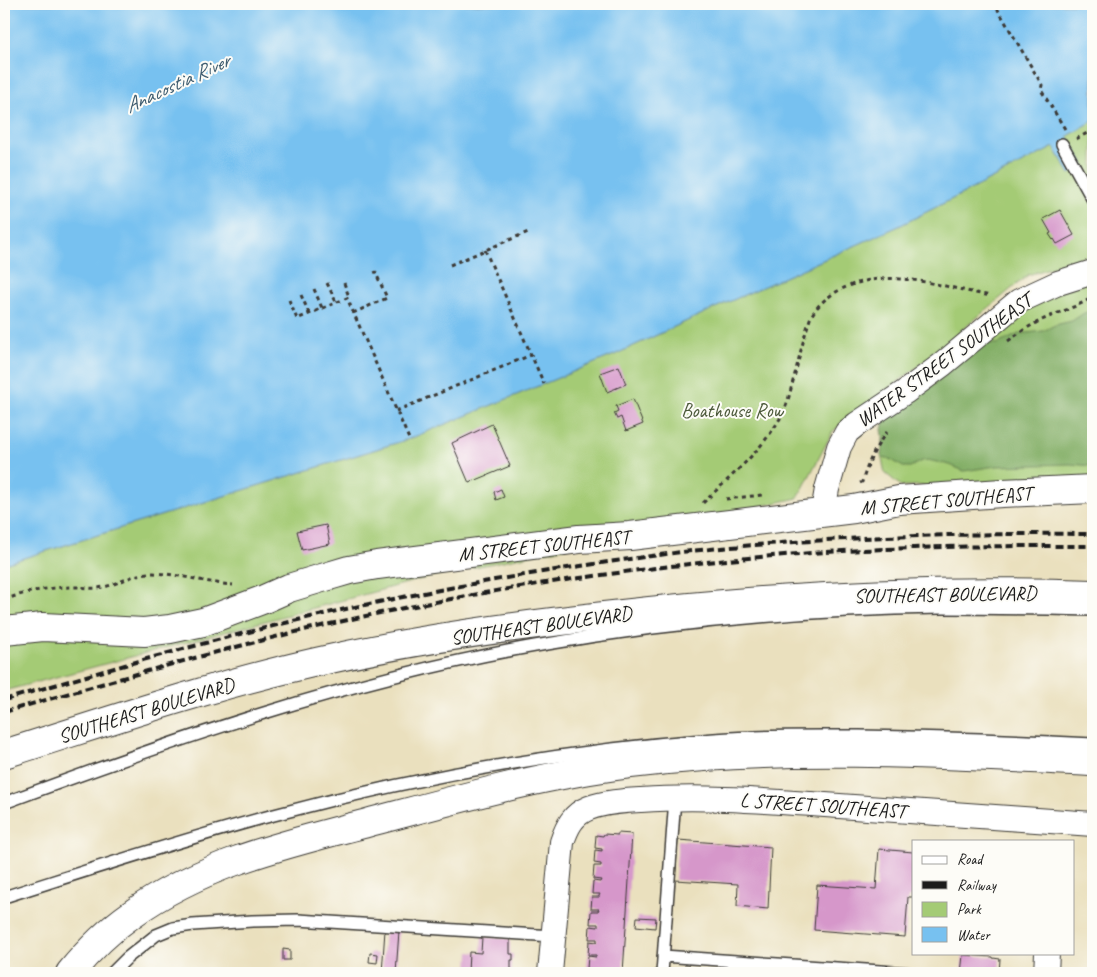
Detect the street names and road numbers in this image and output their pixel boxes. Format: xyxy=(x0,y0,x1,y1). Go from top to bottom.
street label: WATER STREET SOUTHEAST xyxy=(852,286,1041,432)
street label: M STREET SOUTHEAST xyxy=(859,480,1037,520)
street label: M STREET SOUTHEAST xyxy=(457,524,635,567)
street label: SOUTHEAST BOULEVARD xyxy=(854,580,1038,609)
street label: SOUTHEAST BOULEVARD xyxy=(449,600,635,651)
street label: SOUTHEAST BOULEVARD xyxy=(55,671,238,749)
street label: L STREET SOUTHEAST xyxy=(739,787,911,824)

